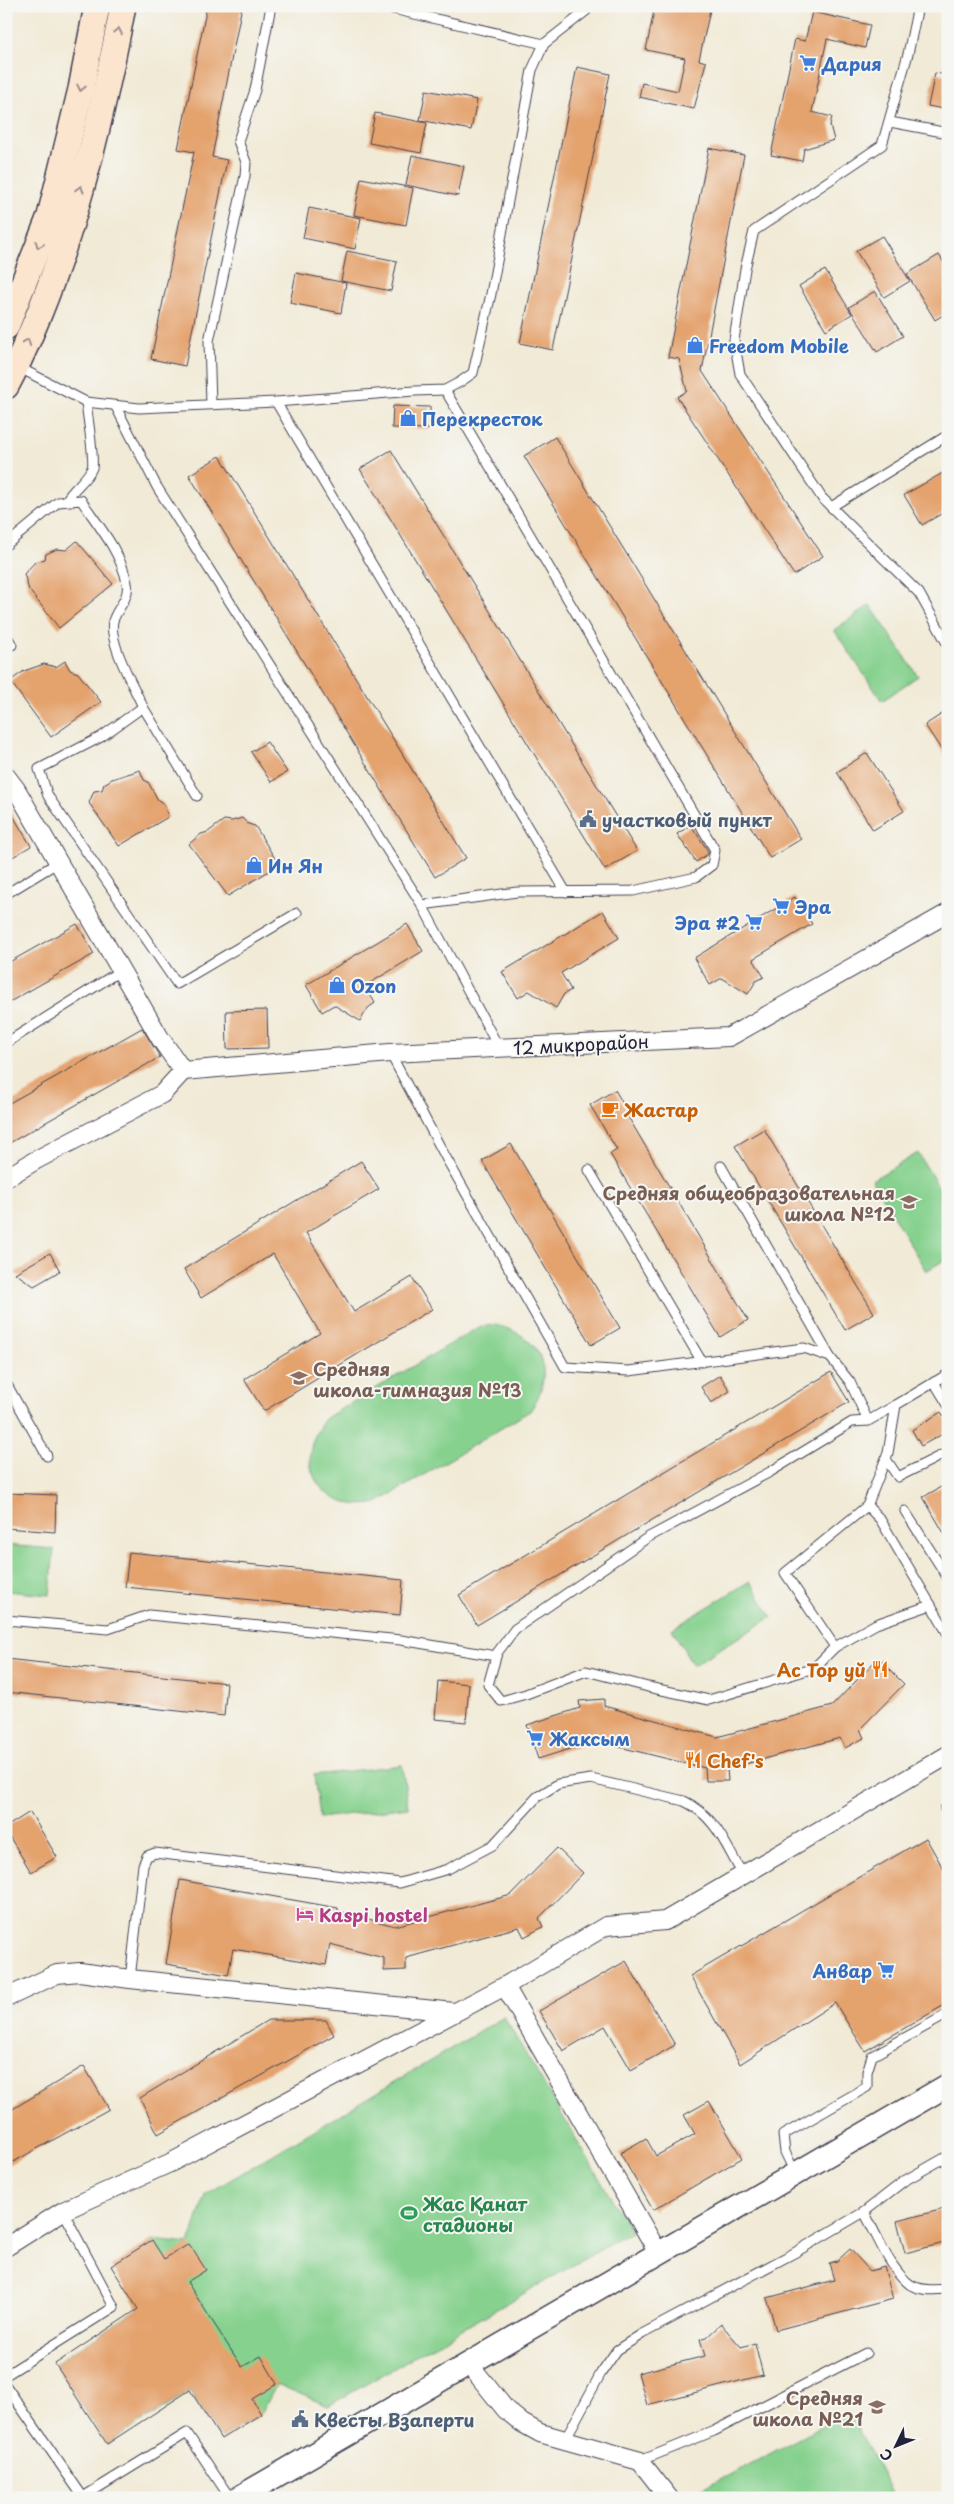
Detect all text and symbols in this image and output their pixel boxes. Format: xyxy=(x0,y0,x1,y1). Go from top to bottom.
one-way arrow xyxy=(113,27,123,36)
place label: Дария xyxy=(821,50,882,77)
supermarket icon: Дария xyxy=(798,53,818,73)
one-way arrow xyxy=(76,84,87,93)
one-way arrow xyxy=(74,185,85,194)
one-way arrow xyxy=(35,240,45,249)
place label: Freedom Mobile xyxy=(709,332,849,359)
shop icon: Freedom Mobile xyxy=(685,335,705,355)
one-way arrow xyxy=(21,339,31,347)
place label: Перекресток xyxy=(422,405,543,432)
shop icon: Перекресток xyxy=(398,408,418,428)
place label: участковый пункт xyxy=(602,806,773,833)
public building icon: участковый пункт xyxy=(578,809,598,829)
place label: Ин Ян xyxy=(268,852,323,879)
shop icon: Ин Ян xyxy=(244,855,264,875)
place label: Эра xyxy=(794,893,831,920)
supermarket icon: Эра xyxy=(771,896,791,916)
place label: Эра #2 xyxy=(675,909,740,936)
supermarket icon: Эра #2 xyxy=(744,912,764,932)
place label: Ozon xyxy=(351,972,396,999)
shop icon: Ozon xyxy=(327,975,347,995)
street label: 12 микрорайон xyxy=(512,1027,650,1061)
place label: Жастар xyxy=(623,1096,698,1123)
cafe icon: Жастар xyxy=(600,1099,620,1119)
place label: Средняя общеобразовательная школа №12 xyxy=(603,1179,895,1227)
school or university icon: Средняя общеобразовательная школа №12 xyxy=(899,1192,919,1212)
place label: Средняя школа-гимназия №13 xyxy=(313,1355,522,1403)
school or university icon: Средняя школа-гимназия №13 xyxy=(289,1368,309,1388)
place label: Ас Тор уй xyxy=(777,1656,866,1683)
restaurant icon: Ас Тор уй xyxy=(870,1659,890,1679)
place label: Жаксым xyxy=(549,1725,630,1752)
supermarket icon: Жаксым xyxy=(525,1728,545,1748)
place label: Chef's xyxy=(707,1747,764,1774)
restaurant icon: Chef's xyxy=(683,1750,703,1770)
place label: Kaspi hostel xyxy=(319,1901,428,1928)
hotel icon: Kaspi hostel xyxy=(295,1904,315,1924)
place label: Анвар xyxy=(811,1957,872,1984)
supermarket icon: Анвар xyxy=(876,1960,896,1980)
place label: Жас Қанат стадионы xyxy=(422,2190,528,2238)
sports icon: Жас Қанат стадионы xyxy=(399,2203,419,2223)
place label: Средняя школа №21 xyxy=(752,2384,863,2432)
school or university icon: Средняя школа №21 xyxy=(867,2397,887,2417)
place label: Квесты Взаперти xyxy=(314,2406,474,2433)
public building icon: Квесты Взаперти xyxy=(290,2409,310,2429)
north arrow xyxy=(872,2422,922,2472)
text: С xyxy=(875,2444,897,2466)

